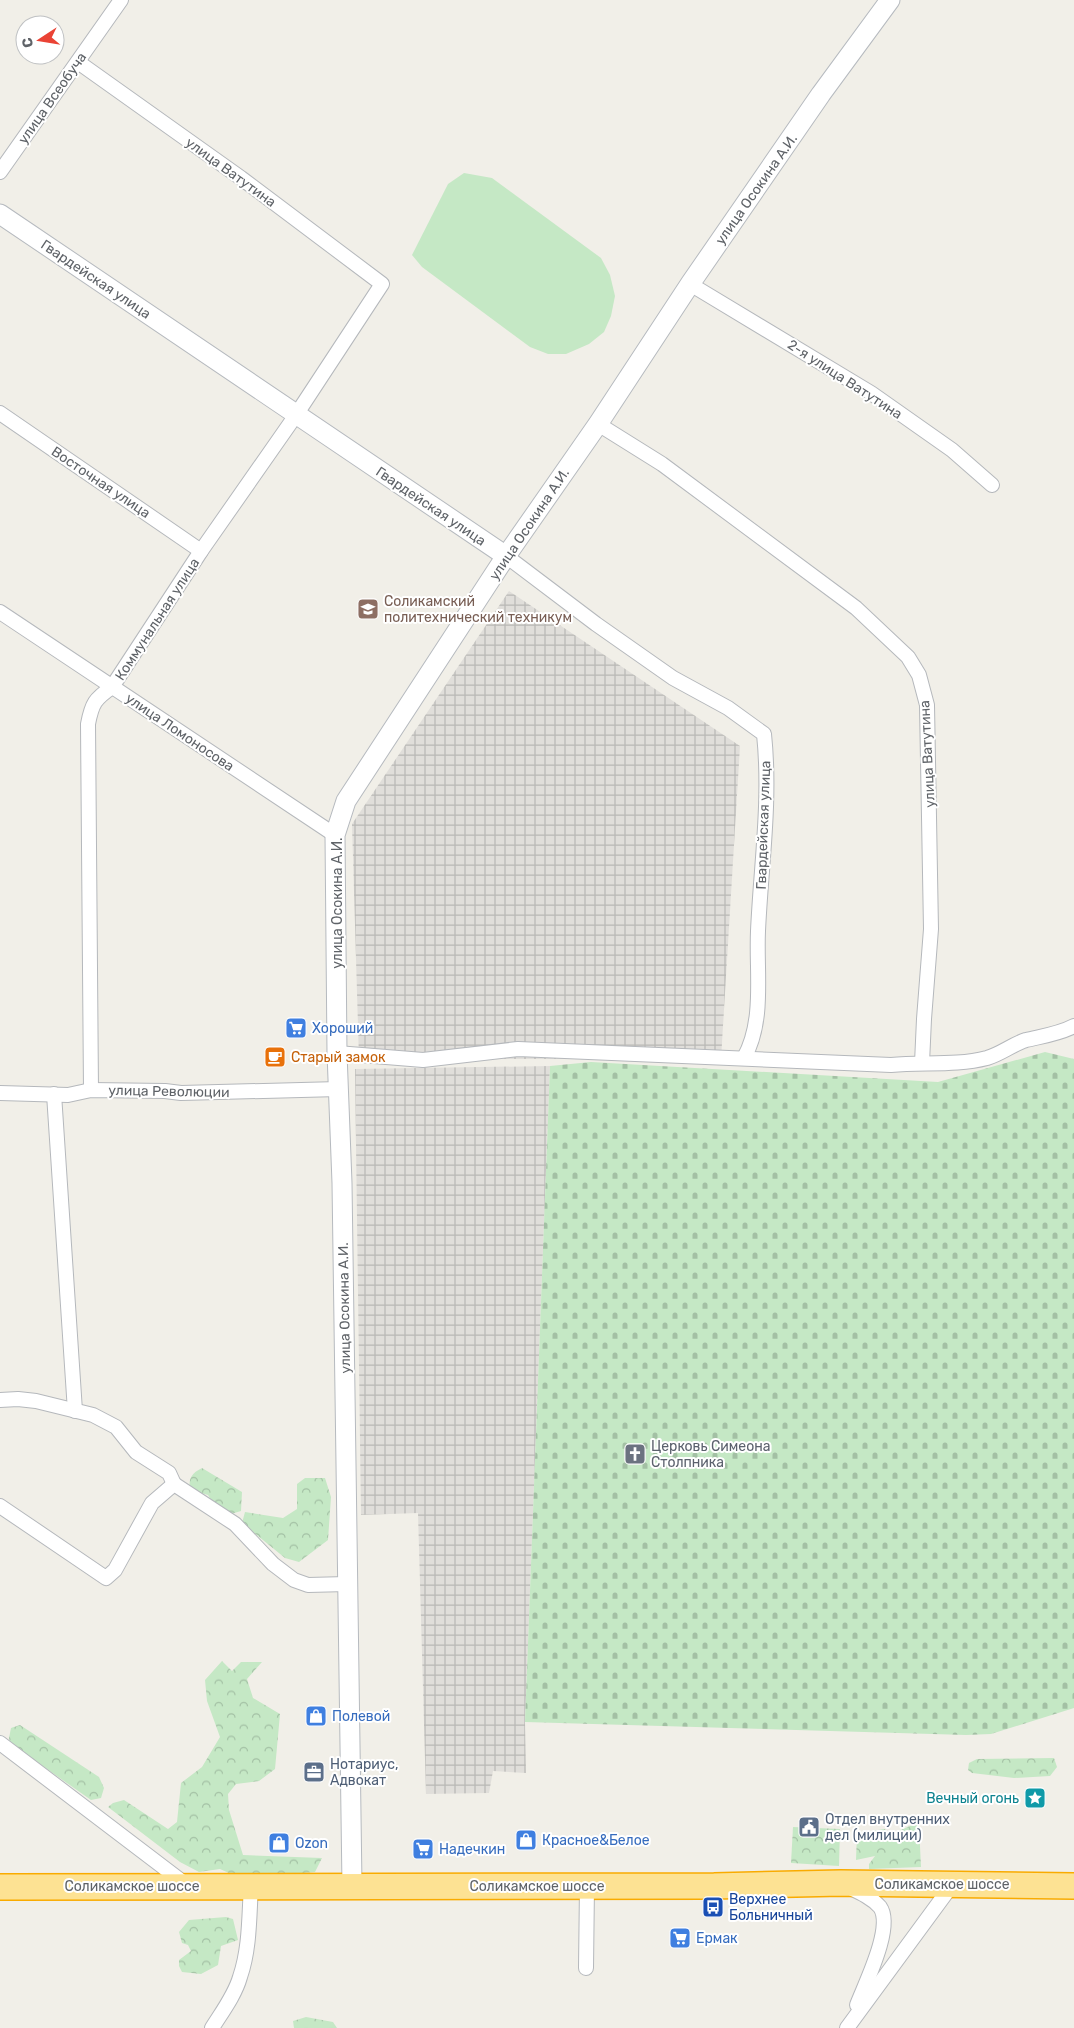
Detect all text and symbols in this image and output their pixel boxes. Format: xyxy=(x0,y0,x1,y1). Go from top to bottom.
north arrow xyxy=(15,15,65,65)
text: С xyxy=(18,36,37,49)
street label: улица Всеобуча xyxy=(15,49,90,147)
street label: улица Осокина А.И. xyxy=(712,131,801,248)
street label: улица Ватутина xyxy=(182,134,279,211)
street label: Гвардейская улица xyxy=(37,236,154,323)
street label: 2-я улица Ватутина xyxy=(784,336,905,423)
street label: Восточная улица xyxy=(48,443,153,522)
street label: Гвардейская улица xyxy=(372,463,489,550)
street label: улица Осокина А.И. xyxy=(486,465,573,583)
street label: Коммунальная улица xyxy=(112,555,203,684)
place label: Соликамский политехнический техникум xyxy=(384,593,572,626)
school or university icon: Соликамский политехнический техникум xyxy=(356,597,380,621)
street label: улица Ломоносова xyxy=(122,690,237,775)
street label: улица Ватутина xyxy=(916,700,939,808)
street label: Гвардейская улица xyxy=(753,760,774,890)
street label: улица Осокина А.И. xyxy=(329,837,346,969)
supermarket icon: Хороший xyxy=(284,1016,308,1040)
place label: Хороший xyxy=(312,1020,373,1037)
cafe icon: Старый замок xyxy=(263,1045,287,1069)
place label: Старый замок xyxy=(291,1049,386,1066)
street label: улица Революции xyxy=(108,1082,230,1101)
street label: улица Осокина А.И. xyxy=(335,1242,354,1374)
place label: Церковь Симеона Столпника xyxy=(651,1438,770,1471)
church icon: Церковь Симеона Столпника xyxy=(623,1442,647,1466)
shop icon: Полевой xyxy=(304,1704,328,1728)
place label: Полевой xyxy=(332,1708,390,1725)
place label: Нотариус, Адвокат xyxy=(330,1756,398,1789)
office icon: Нотариус, Адвокат xyxy=(302,1760,326,1784)
place icon: Вечный огонь xyxy=(1023,1786,1047,1810)
place label: Вечный огонь xyxy=(926,1790,1019,1807)
place label: Отдел внутренних дел (милиции) xyxy=(825,1811,950,1844)
public building icon: Отдел внутренних дел (милиции) xyxy=(797,1815,821,1839)
shop icon: Красное&Белое xyxy=(514,1828,538,1852)
shop icon: Ozon xyxy=(267,1831,291,1855)
place label: Красное&Белое xyxy=(542,1832,650,1849)
place label: Ozon xyxy=(295,1835,328,1852)
supermarket icon: Надечкин xyxy=(411,1837,435,1861)
place label: Надечкин xyxy=(439,1841,505,1858)
street label: Соликамское шоссе xyxy=(874,1876,1010,1893)
street label: Соликамское шоссе xyxy=(64,1878,200,1895)
street label: Соликамское шоссе xyxy=(469,1878,605,1895)
place label: Верхнее Больничный xyxy=(729,1891,813,1924)
bus stop icon: Верхнее Больничный xyxy=(701,1895,725,1919)
supermarket icon: Ермак xyxy=(668,1926,692,1950)
place label: Ермак xyxy=(696,1930,738,1947)

